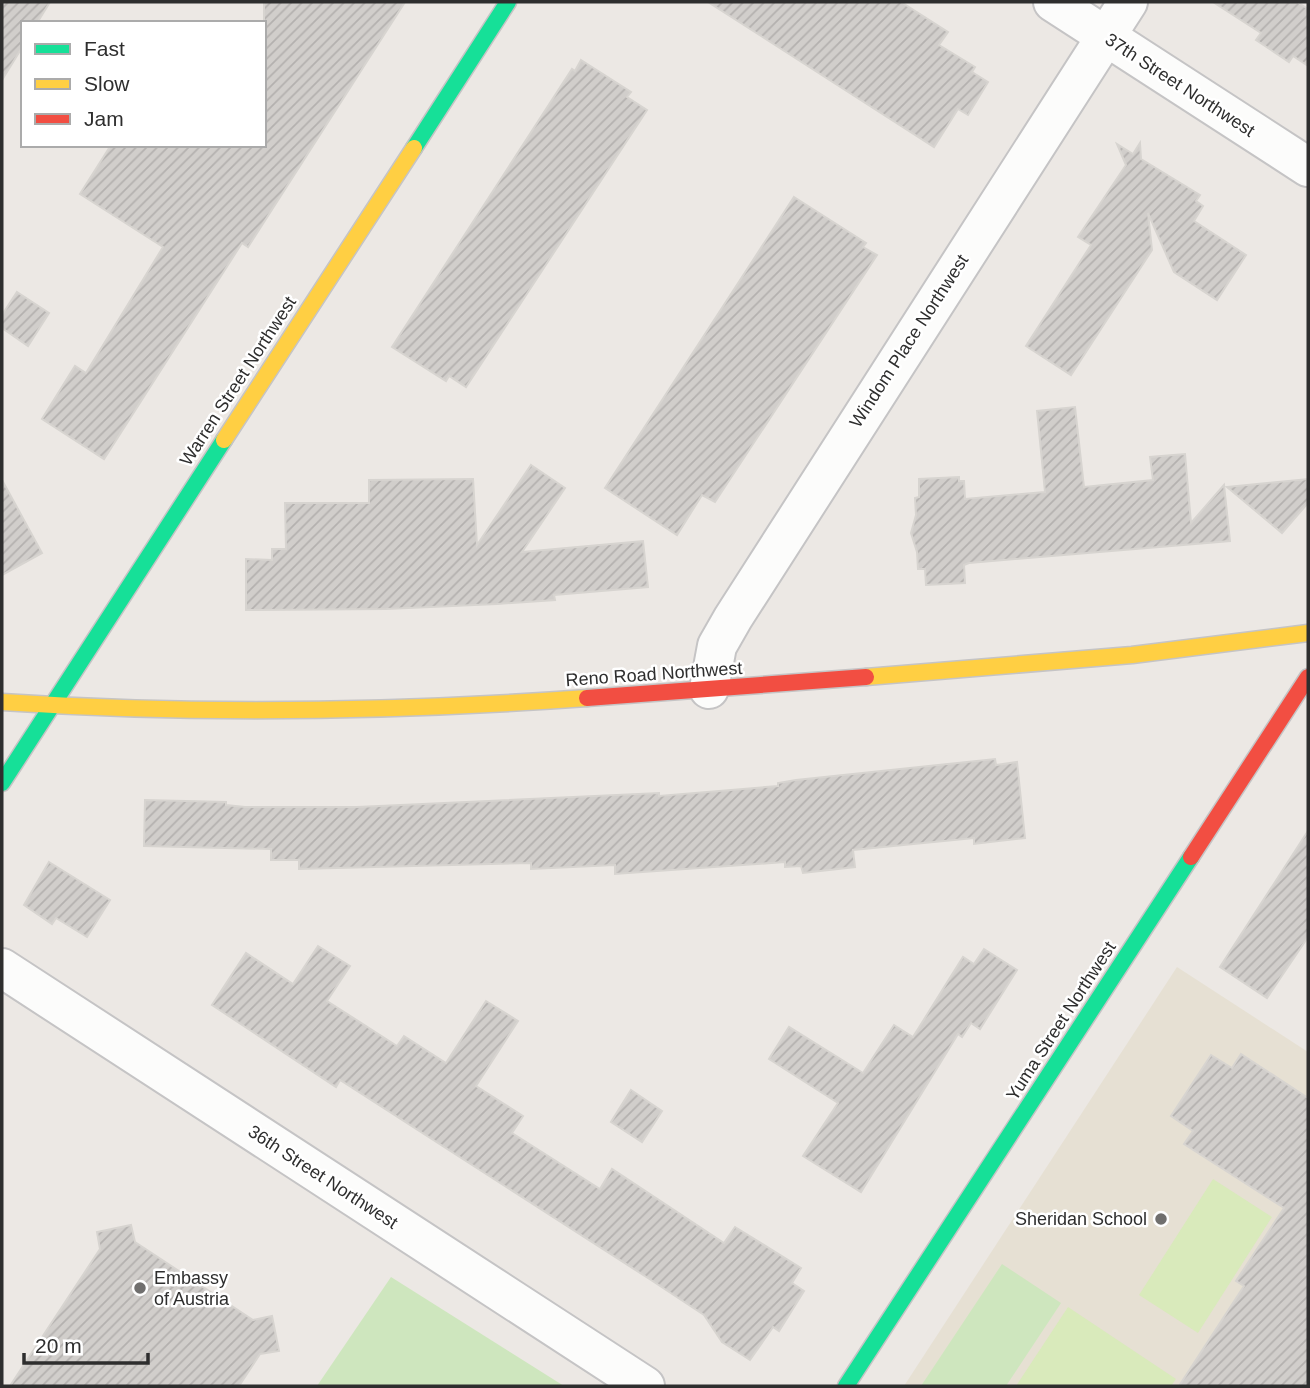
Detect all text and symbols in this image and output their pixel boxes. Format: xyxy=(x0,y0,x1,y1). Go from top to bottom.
legend xyxy=(21,21,266,147)
street label: 37th Street Northwest xyxy=(1102,29,1258,141)
text: Fast xyxy=(84,37,125,60)
text: Slow xyxy=(84,72,130,95)
text: Jam xyxy=(84,107,124,130)
street label: Windom Place Northwest xyxy=(846,251,972,431)
street label: Warren Street Northwest xyxy=(176,293,300,469)
street label: Reno Road Northwest xyxy=(565,658,743,690)
street label: Yuma Street Northwest xyxy=(1002,938,1120,1104)
street label: 36th Street Northwest xyxy=(245,1121,401,1233)
place label: Sheridan School xyxy=(1015,1209,1147,1229)
marker: Sheridan School xyxy=(1153,1211,1169,1227)
place label: Embassy of Austria xyxy=(154,1268,230,1309)
marker: Embassy of Austria xyxy=(132,1280,148,1296)
scale bar xyxy=(24,1322,149,1366)
text: 20 m xyxy=(35,1334,82,1357)

